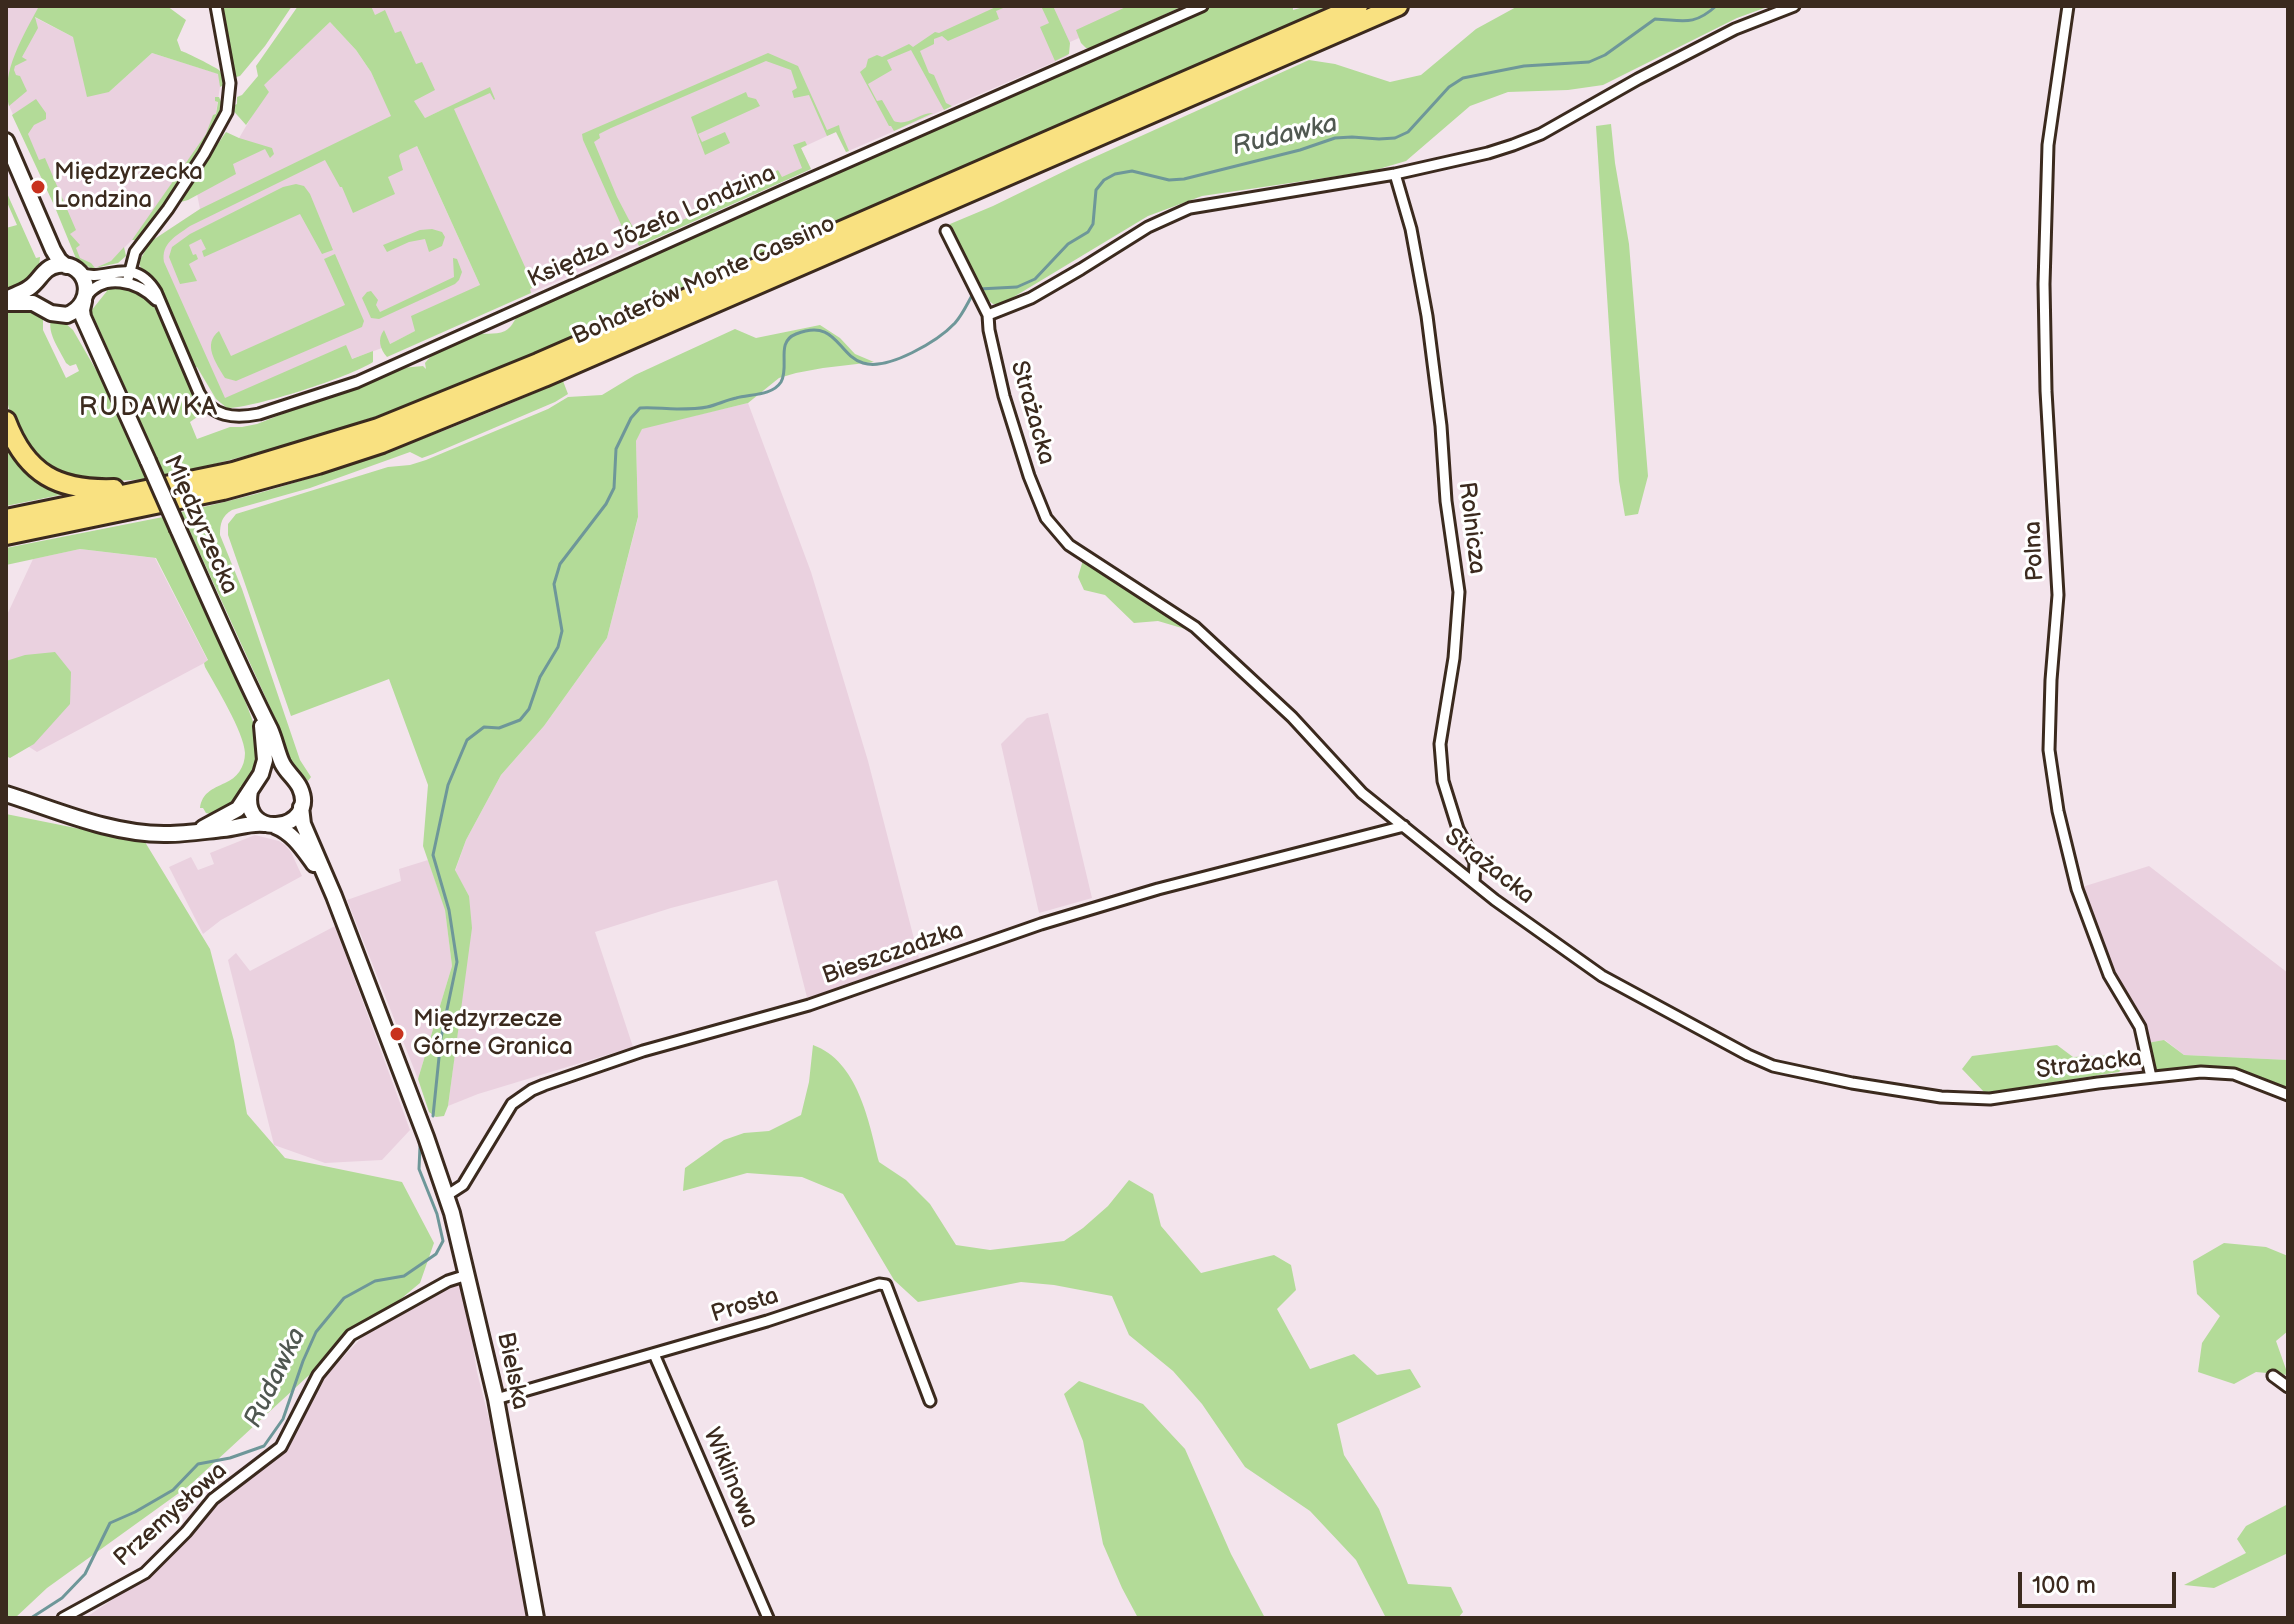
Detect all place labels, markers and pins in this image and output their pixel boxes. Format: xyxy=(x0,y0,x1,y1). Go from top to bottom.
place label: Międzyrzecka Londzina xyxy=(54,159,203,215)
marker: Międzyrzecka Londzina xyxy=(29,178,47,196)
place label: Międzyrzecze Górne Granica xyxy=(413,1006,573,1062)
marker: Międzyrzecze Górne Granica xyxy=(388,1025,406,1043)

